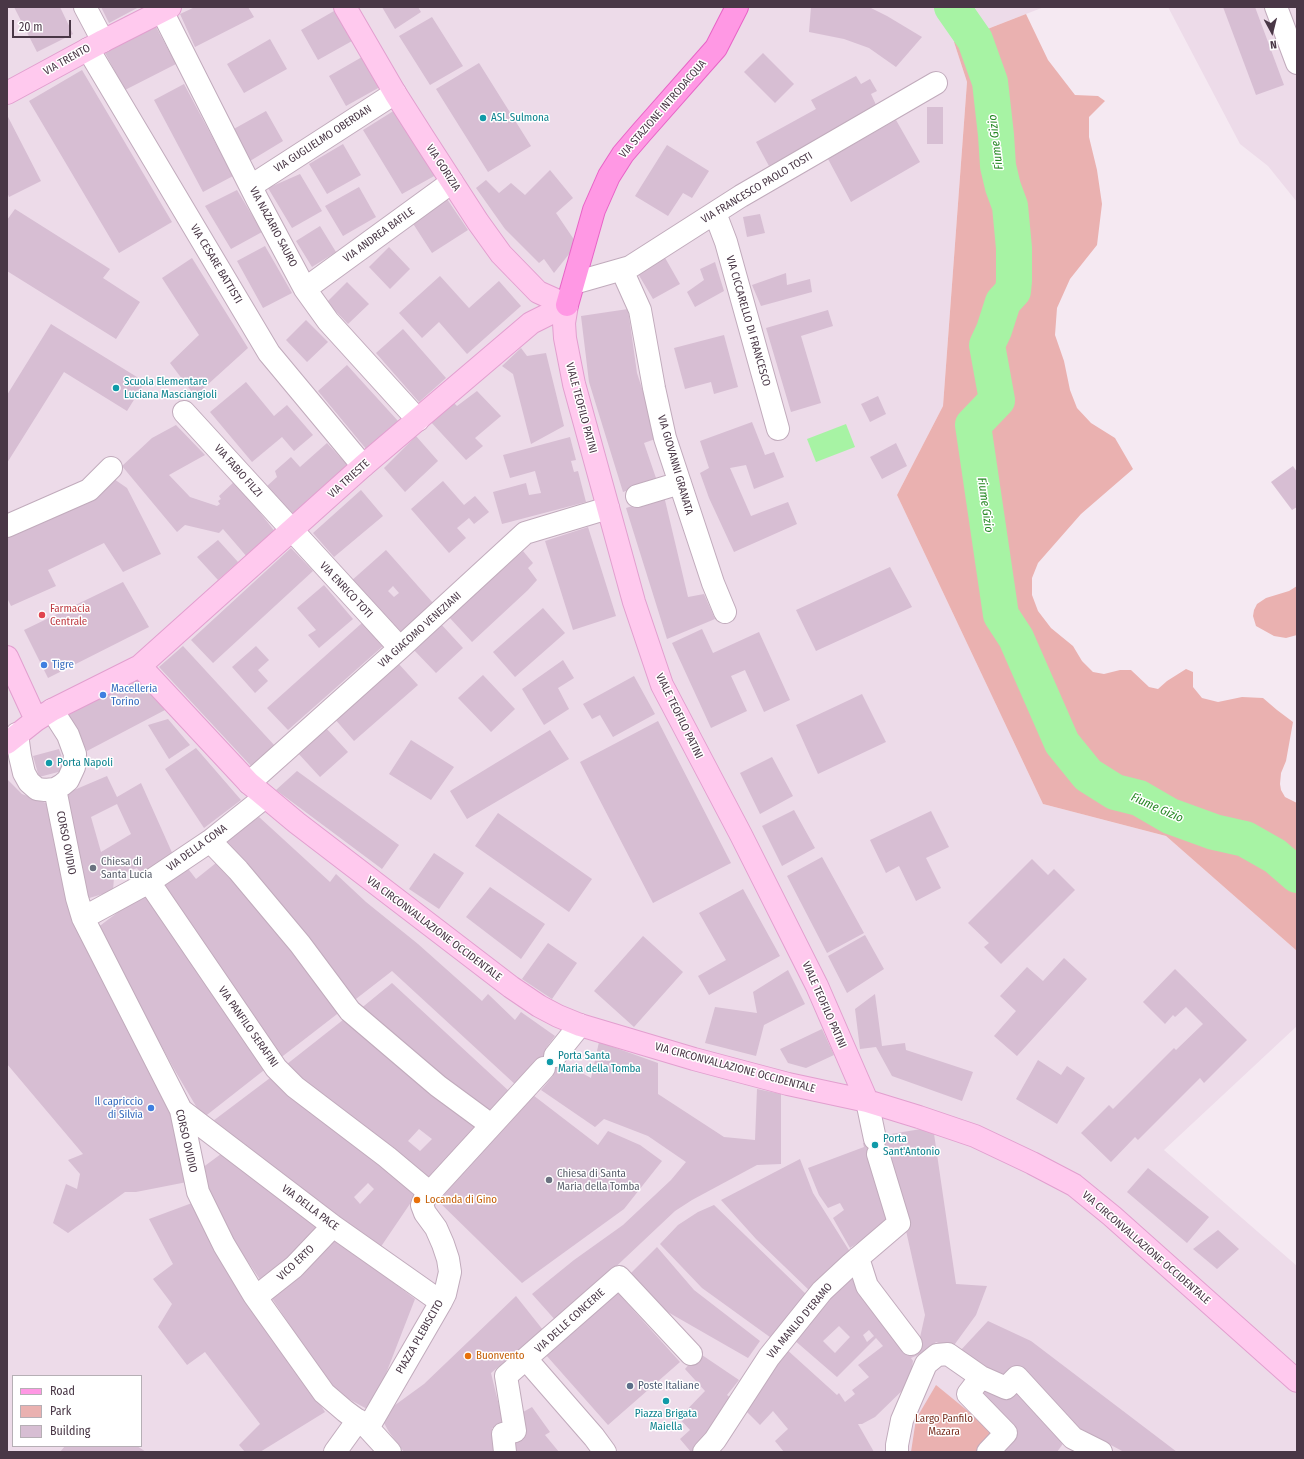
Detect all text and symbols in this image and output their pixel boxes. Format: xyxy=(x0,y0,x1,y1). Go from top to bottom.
scale bar xyxy=(14,12,73,38)
north arrow xyxy=(1252,12,1292,52)
text: 20 m xyxy=(19,20,43,34)
text: N xyxy=(1269,38,1278,51)
street label: VIA TRENTO xyxy=(41,42,93,78)
street label: VIA STAZIONE INTRODACQUA xyxy=(617,57,709,161)
street label: VIA GUGLIELMO OBERDAN xyxy=(272,103,374,175)
place label: ASL Sulmona xyxy=(491,111,549,125)
marker: ASL Sulmona xyxy=(478,113,488,123)
water label: Fiume Gizio xyxy=(985,114,1007,170)
street label: VIA GORIZIA xyxy=(423,142,463,194)
street label: VIA FRANCESCO PAOLO TOSTI xyxy=(699,150,815,226)
street label: VIA NAZARIO SAURO xyxy=(246,185,300,269)
street label: VIA ANDREA BAFILE xyxy=(341,205,417,265)
street label: VIA CESARE BATTISTI xyxy=(187,222,245,306)
street label: VIA CICCARELLO DI FRANCESCO xyxy=(723,254,773,388)
street label: VIALE TEOFILO PATINI xyxy=(563,361,599,455)
place label: Scuola Elementare Luciana Masciangioli xyxy=(124,375,217,401)
marker: Scuola Elementare Luciana Masciangioli xyxy=(111,383,121,393)
street label: VIA GIOVANNI GRANATA xyxy=(654,414,696,516)
street label: VIA FABIO FILZI xyxy=(211,442,265,500)
street label: VIA TRIESTE xyxy=(326,457,372,501)
water label: Fiume Gizio xyxy=(974,477,996,533)
street label: VIA ENRICO TOTI xyxy=(317,559,375,621)
street label: VIA GIACOMO VENEZIANI xyxy=(376,589,464,671)
place label: Farmacia Centrale xyxy=(50,602,90,628)
marker: Farmacia Centrale xyxy=(37,610,47,620)
place label: Tigre xyxy=(52,658,74,672)
marker: Tigre xyxy=(39,660,49,670)
street label: VIALE TEOFILO PATINI xyxy=(653,671,705,761)
place label: Macelleria Torino xyxy=(111,682,157,708)
marker: Macelleria Torino xyxy=(98,690,108,700)
place label: Porta Napoli xyxy=(57,756,113,770)
marker: Porta Napoli xyxy=(44,758,54,768)
water label: Fiume Gizio xyxy=(1129,790,1185,826)
street label: CORSO OVIDIO xyxy=(53,810,79,876)
street label: VIA DELLA CONA xyxy=(164,822,230,874)
place label: Chiesa di Santa Lucia xyxy=(101,855,152,881)
marker: Chiesa di Santa Lucia xyxy=(88,863,98,873)
street label: VIA CIRCONVALLAZIONE OCCIDENTALE xyxy=(364,874,504,984)
street label: VIALE TEOFILO PATINI xyxy=(799,960,849,1050)
street label: VIA PANFILO SERAFINI xyxy=(215,984,281,1070)
street label: VIA CIRCONVALLAZIONE OCCIDENTALE xyxy=(653,1040,817,1096)
place label: Porta Santa Maria della Tomba xyxy=(558,1049,641,1075)
marker: Porta Santa Maria della Tomba xyxy=(545,1057,555,1067)
place label: Il capriccio di Silvia xyxy=(94,1095,143,1121)
marker: Il capriccio di Silvia xyxy=(146,1103,156,1113)
street label: CORSO OVIDIO xyxy=(172,1108,200,1174)
place label: Porta Sant'Antonio xyxy=(883,1132,940,1158)
marker: Porta Sant'Antonio xyxy=(870,1140,880,1150)
place label: Chiesa di Santa Maria della Tomba xyxy=(557,1167,640,1193)
marker: Chiesa di Santa Maria della Tomba xyxy=(544,1175,554,1185)
street label: VIA DELLA PACE xyxy=(279,1182,341,1234)
street label: VIA CIRCONVALLAZIONE OCCIDENTALE xyxy=(1079,1189,1213,1307)
place label: Locanda di Gino xyxy=(425,1193,497,1207)
marker: Locanda di Gino xyxy=(412,1195,422,1205)
street label: VICO ERTO xyxy=(275,1243,317,1283)
street label: VIA MANLIO D'ERAMO xyxy=(765,1281,835,1361)
street label: VIA DELLE CONCERIE xyxy=(532,1286,608,1356)
street label: PIAZZA PLEBISCITO xyxy=(393,1298,447,1376)
place label: Buonvento xyxy=(476,1349,525,1363)
marker: Buonvento xyxy=(463,1351,473,1361)
legend xyxy=(12,1375,142,1447)
place label: Poste Italiane xyxy=(638,1379,699,1393)
marker: Poste Italiane xyxy=(625,1381,635,1391)
text: Road xyxy=(50,1384,75,1398)
marker: Piazza Brigata Maiella xyxy=(661,1396,671,1406)
text: Park xyxy=(50,1404,71,1418)
place label: Piazza Brigata Maiella xyxy=(635,1407,697,1433)
park label: Largo Panfilo Mazara xyxy=(915,1412,973,1438)
text: Building xyxy=(50,1424,90,1438)

